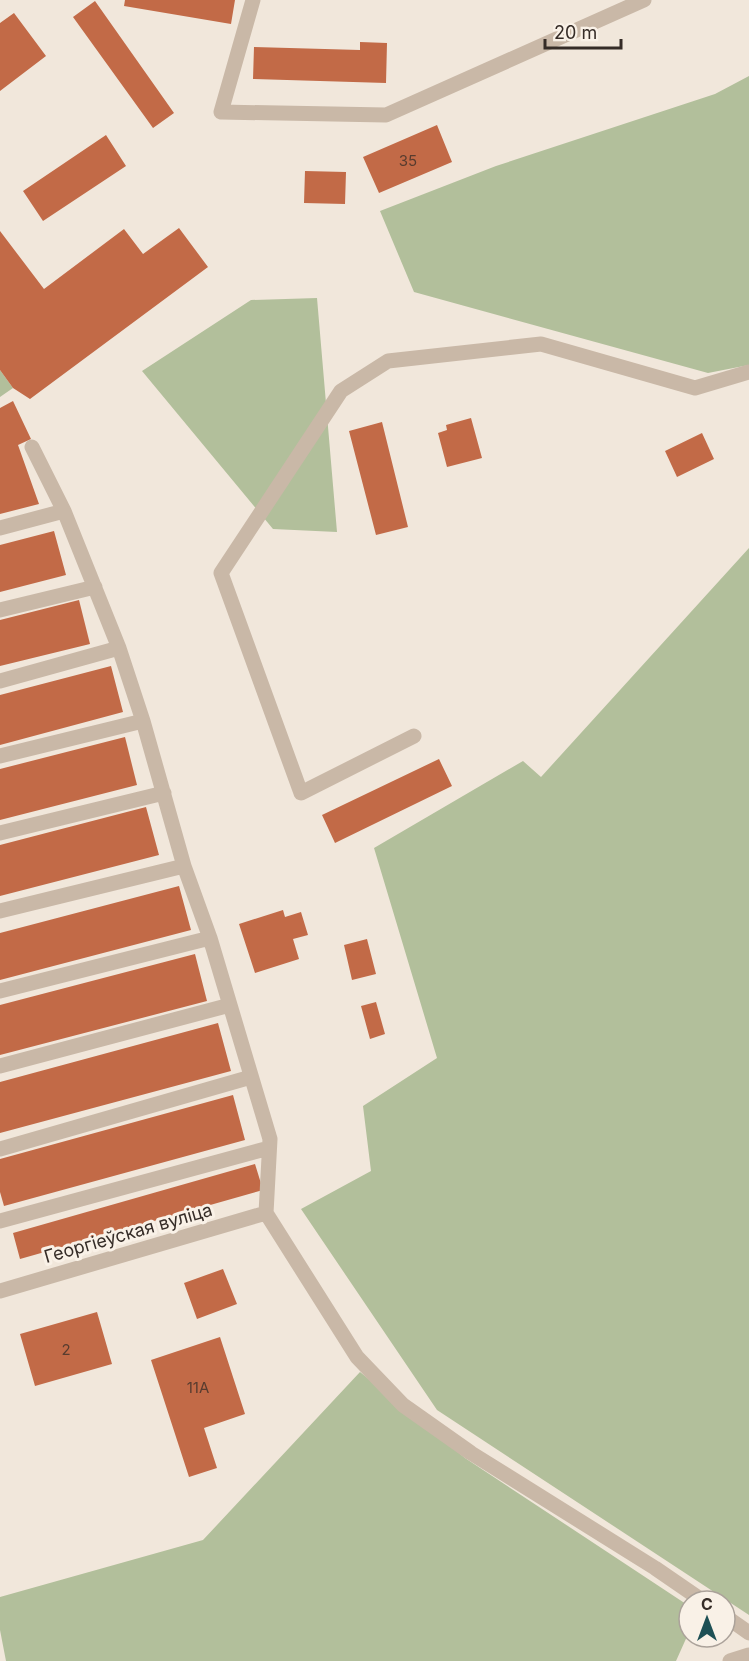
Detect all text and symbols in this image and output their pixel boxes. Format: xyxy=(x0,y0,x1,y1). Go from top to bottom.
scale bar xyxy=(545,12,622,50)
text: 20 m xyxy=(554,22,597,43)
house number: 35 xyxy=(399,151,417,170)
street label: Георгіеўская вуліца xyxy=(42,1199,214,1267)
house number: 2 xyxy=(61,1340,71,1359)
house number: 11А xyxy=(187,1378,209,1397)
north arrow xyxy=(677,1589,737,1649)
text: С xyxy=(701,1594,713,1614)

